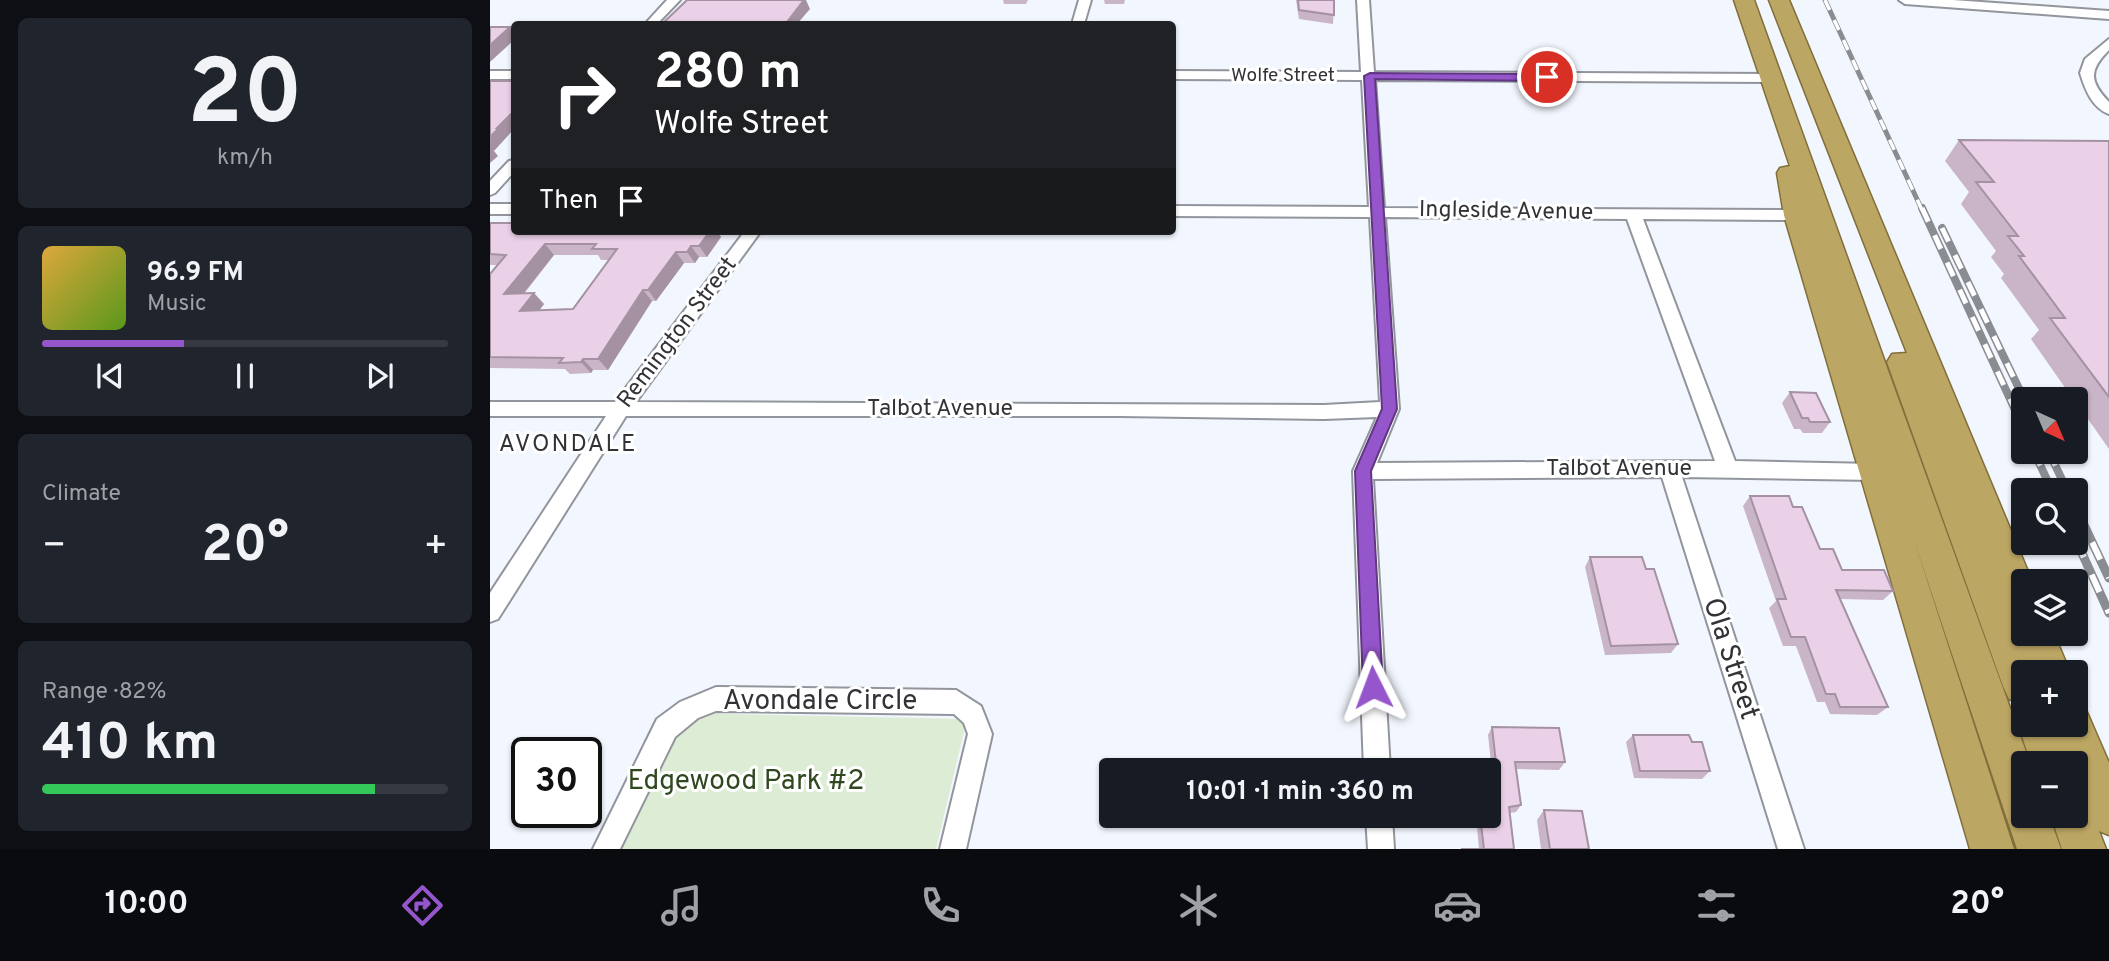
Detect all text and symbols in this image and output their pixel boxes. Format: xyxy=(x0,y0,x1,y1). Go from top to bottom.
text: 20 xyxy=(187,41,303,156)
text: 280 m xyxy=(654,44,801,106)
pin xyxy=(1517,47,1577,107)
icon: right xyxy=(539,49,630,140)
icon: arrive xyxy=(1528,58,1566,96)
street label: Wolfe Street xyxy=(1231,64,1335,88)
text: Wolfe Street xyxy=(654,105,829,145)
text: km/h xyxy=(217,144,273,173)
icon: arrive xyxy=(612,182,650,220)
text: Then xyxy=(539,185,598,218)
street label: Ingleside Avenue xyxy=(1419,196,1593,228)
street label: Remington Street xyxy=(612,252,744,414)
text: 96.9 FM xyxy=(147,257,244,290)
text: Music xyxy=(147,290,207,319)
icon: previous xyxy=(91,357,129,395)
icon: pause xyxy=(226,357,264,395)
icon: next xyxy=(361,357,399,395)
north arrow xyxy=(2011,387,2088,464)
map controls xyxy=(2011,387,2088,828)
street label: Talbot Avenue xyxy=(867,395,1013,424)
district label: AVONDALE xyxy=(499,430,637,460)
street label: Talbot Avenue xyxy=(1546,455,1692,484)
button: search xyxy=(2011,478,2088,555)
text: Climate xyxy=(42,480,121,509)
text: 20° xyxy=(201,514,289,580)
text: − xyxy=(42,523,67,572)
text: + xyxy=(423,523,448,572)
button: layers xyxy=(2011,569,2088,646)
street label: Ola Street xyxy=(1693,593,1767,725)
position arrow xyxy=(1336,650,1410,724)
button: + xyxy=(2011,660,2088,737)
text: Range · 82% xyxy=(42,678,166,707)
street label: Avondale Circle xyxy=(723,684,917,720)
text: 410 km xyxy=(42,712,218,778)
speed limit sign: 30 xyxy=(511,737,602,828)
button: − xyxy=(2011,751,2088,828)
park label: Edgewood Park #2 xyxy=(628,764,864,800)
text: 10:01 · 1 min · 360 m xyxy=(1186,776,1414,809)
icon: directions xyxy=(398,881,447,930)
icon: music xyxy=(657,881,706,930)
icon: phone xyxy=(916,881,965,930)
icon: climate xyxy=(1174,881,1223,930)
icon: car xyxy=(1433,881,1482,930)
icon: filters xyxy=(1692,881,1741,930)
text: 10:00 xyxy=(105,885,189,925)
text: 20° xyxy=(1950,885,2004,925)

